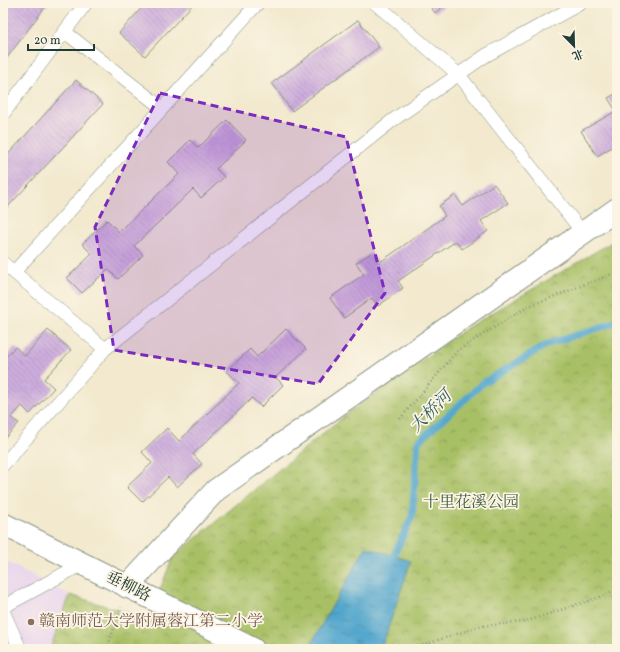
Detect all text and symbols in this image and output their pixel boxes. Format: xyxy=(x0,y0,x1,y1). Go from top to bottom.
scale bar xyxy=(28,26,94,52)
north arrow xyxy=(554,26,594,66)
text: 20 m xyxy=(34,33,61,49)
text: 北 xyxy=(569,45,585,63)
water label: 大桥河 xyxy=(405,384,459,438)
park label: 十里花溪公园 xyxy=(423,492,519,514)
street label: 垂柳路 xyxy=(102,566,154,608)
place label: 赣南师范大学附属蓉江第二小学 xyxy=(39,611,263,633)
marker: 赣南师范大学附属蓉江第二小学 xyxy=(26,617,36,627)

